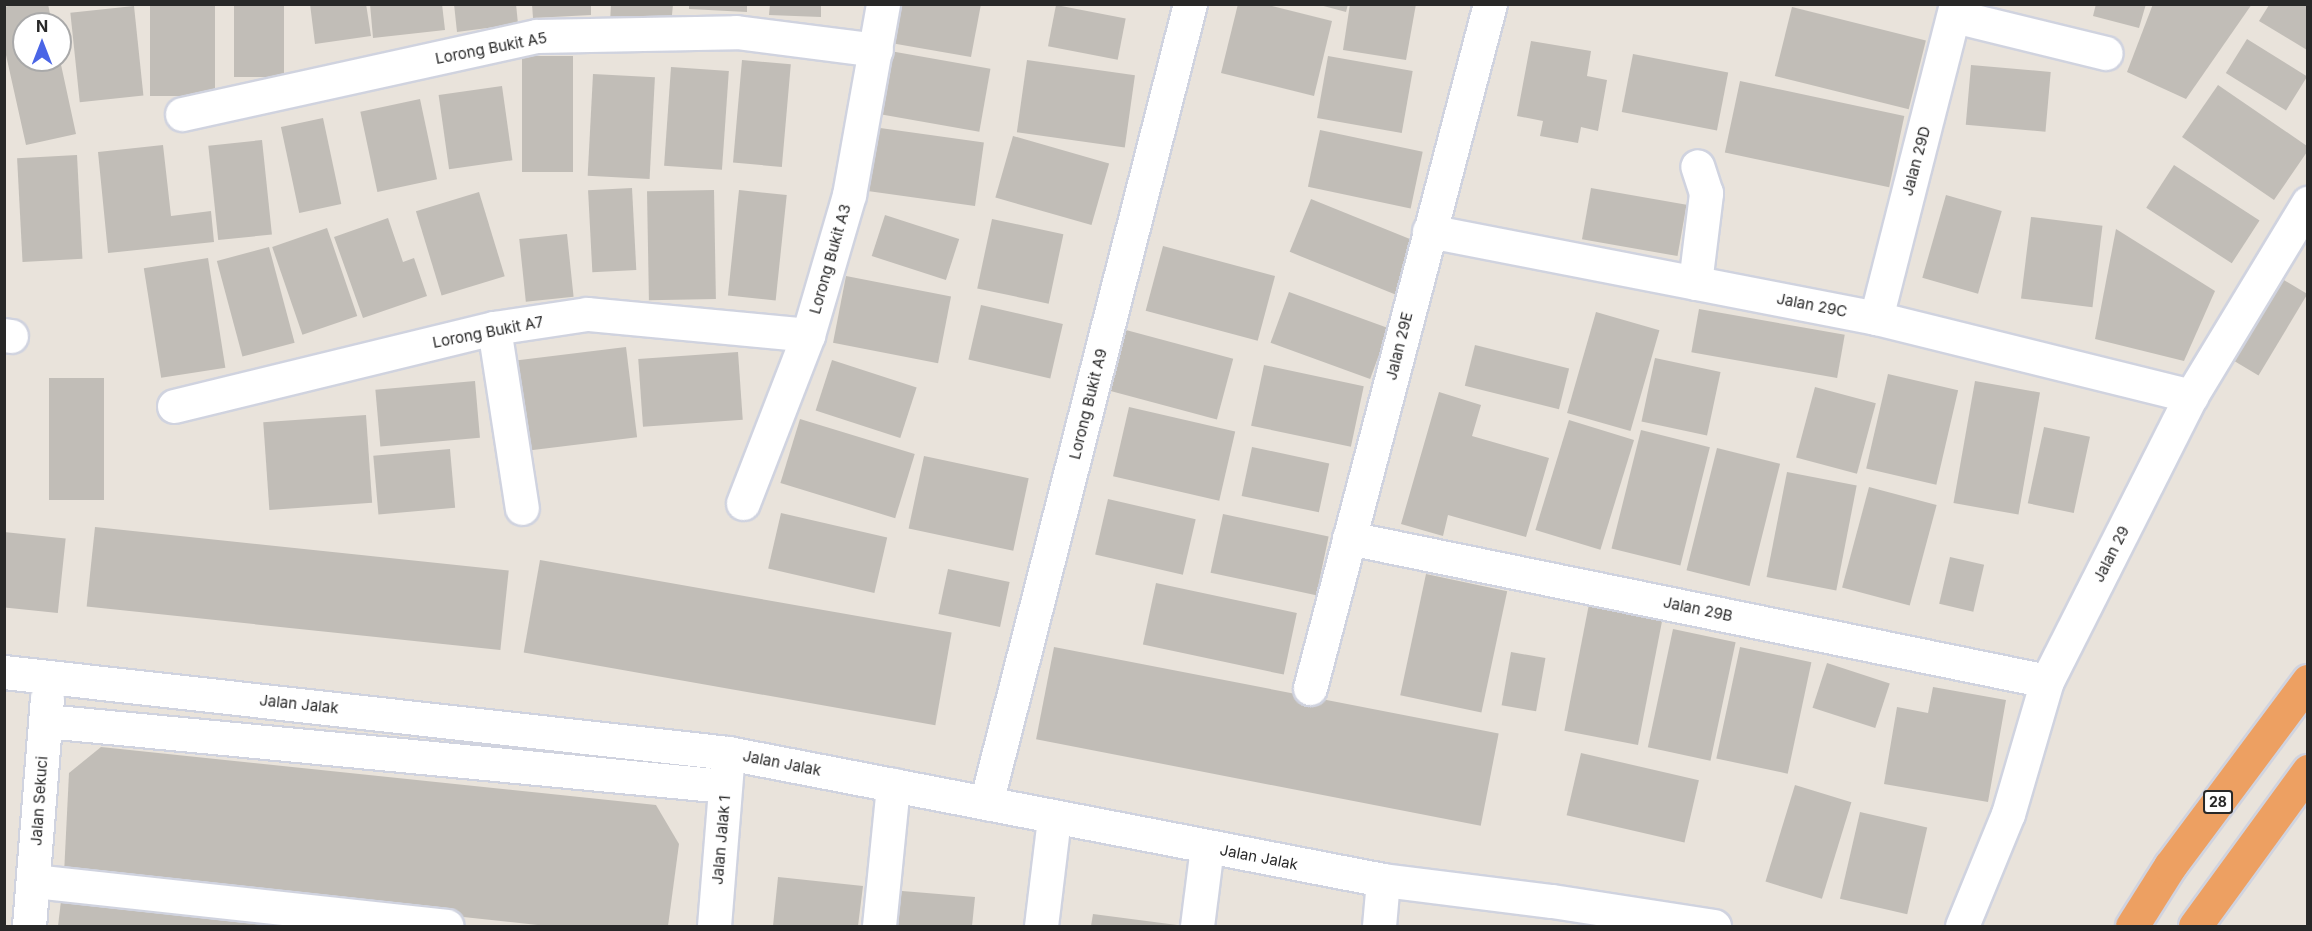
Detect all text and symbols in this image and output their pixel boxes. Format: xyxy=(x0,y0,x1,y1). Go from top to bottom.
north arrow xyxy=(12,12,72,72)
text: N xyxy=(36,16,48,36)
street label: Lorong Bukit A5 xyxy=(434,28,548,68)
street label: Jalan 29D xyxy=(1898,124,1934,198)
street label: Lorong Bukit A3 xyxy=(806,202,854,316)
street label: Jalan 29C xyxy=(1775,289,1849,321)
street label: Jalan 29E xyxy=(1382,310,1416,382)
street label: Lorong Bukit A7 xyxy=(431,312,545,352)
street label: Lorong Bukit A9 xyxy=(1066,347,1110,461)
street label: Jalan 29 xyxy=(2089,523,2133,585)
street label: Jalan 29B xyxy=(1662,593,1734,625)
street label: Jalan Jalak xyxy=(259,691,339,717)
street label: Jalan Jalak xyxy=(741,747,823,779)
street label: Jalan Sekuci xyxy=(27,756,51,846)
road number: 28 xyxy=(2203,791,2233,813)
street label: Jalan Jalak 1 xyxy=(708,795,734,885)
street label: Jalan Jalak xyxy=(1218,841,1300,873)

